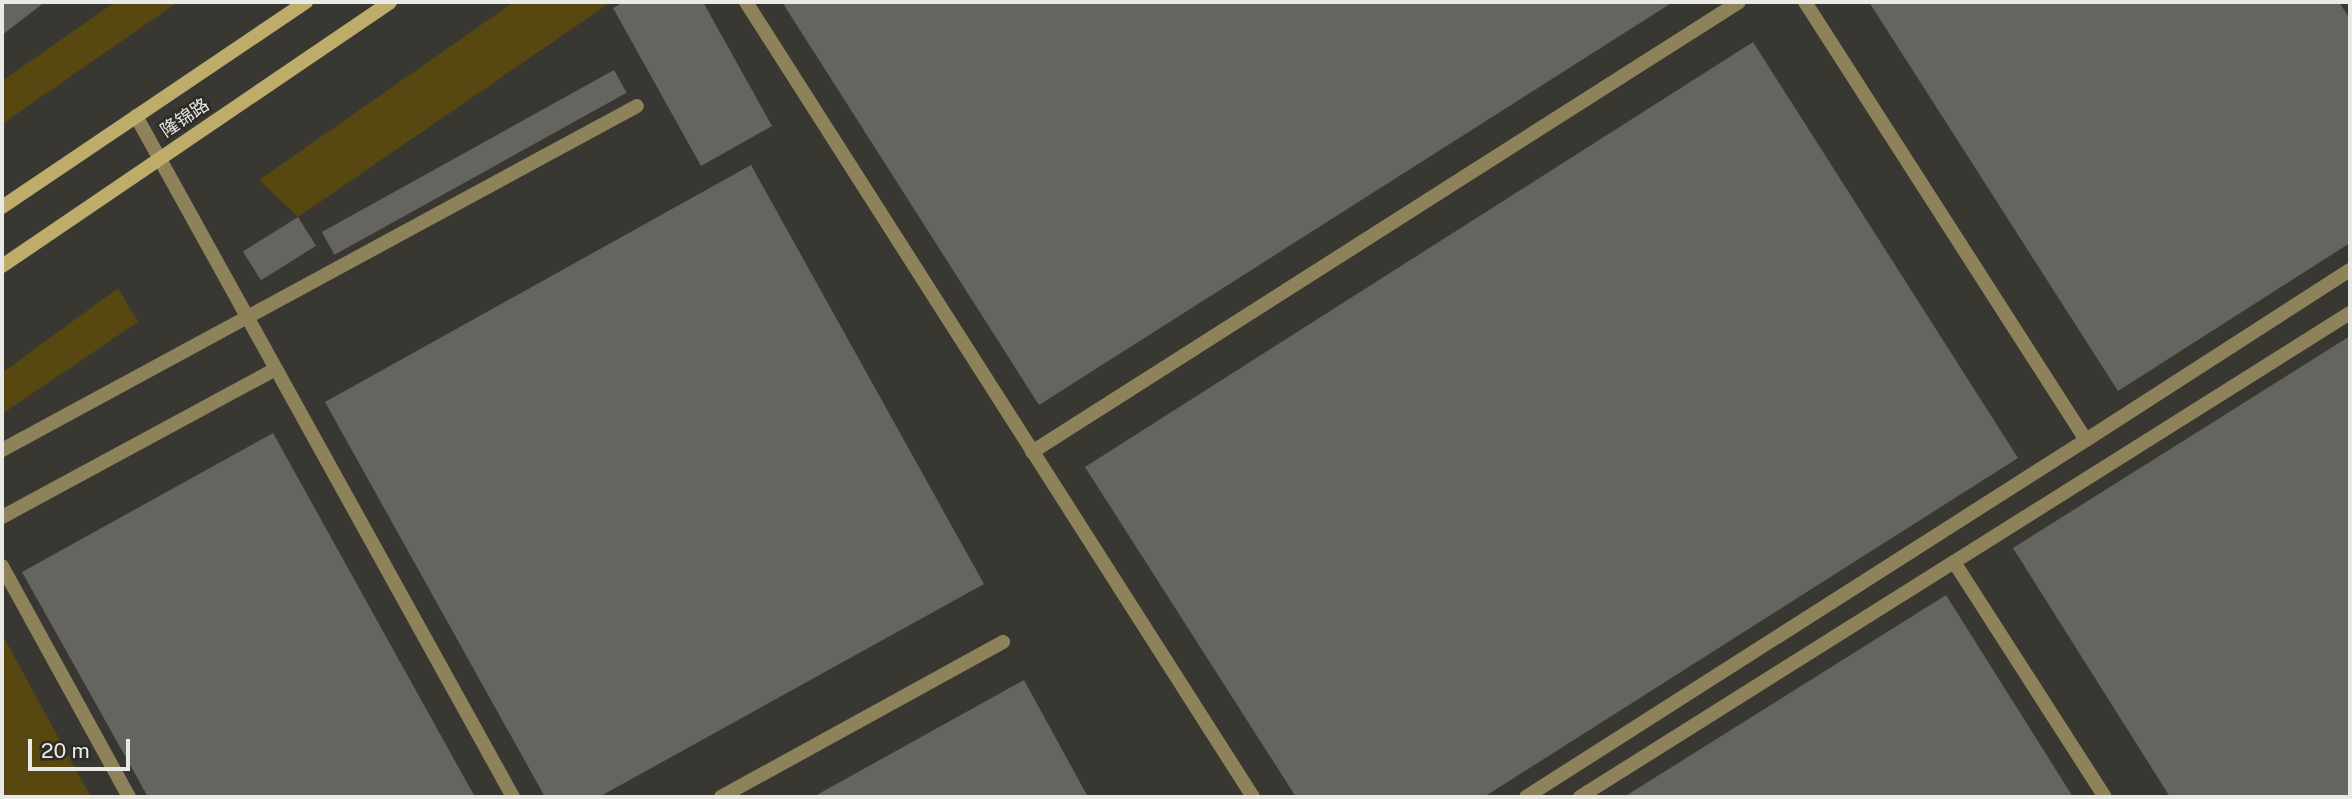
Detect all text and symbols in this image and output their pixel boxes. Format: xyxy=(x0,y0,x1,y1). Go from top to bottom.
street label: 隆锦路 xyxy=(157,94,213,142)
scale bar xyxy=(32,726,133,770)
text: 20 m xyxy=(41,738,90,763)

